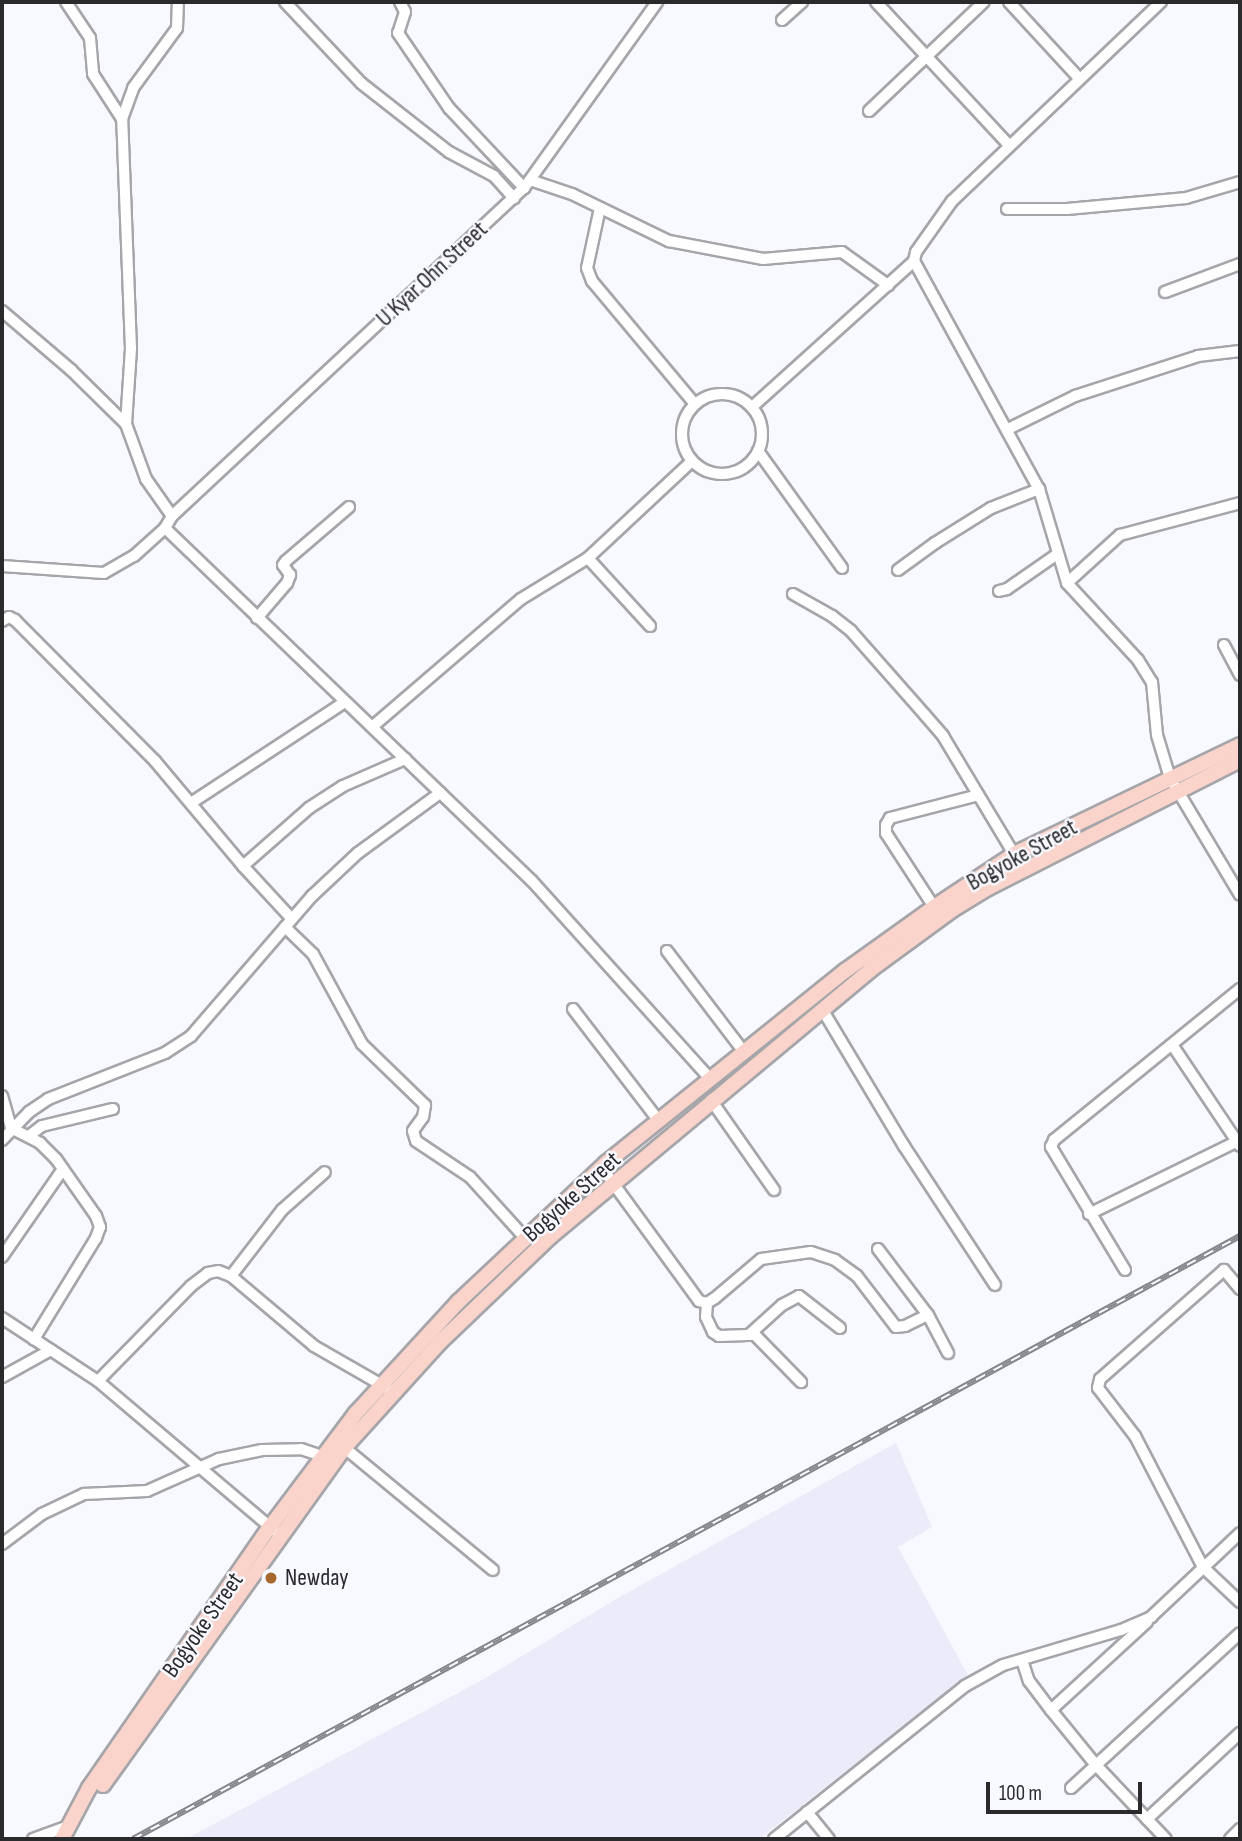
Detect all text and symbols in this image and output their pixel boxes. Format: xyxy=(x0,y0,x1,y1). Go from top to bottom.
street label: U Kyar Ohn Street xyxy=(370,215,494,333)
street label: Bogyoke Street xyxy=(962,813,1082,897)
street label: Bogyoke Street xyxy=(517,1146,627,1248)
place label: Newday xyxy=(285,1564,349,1592)
street label: Bogyoke Street xyxy=(156,1567,250,1683)
marker: Newday xyxy=(263,1570,279,1586)
scale bar xyxy=(990,1768,1146,1812)
text: 100 m xyxy=(999,1781,1042,1806)

